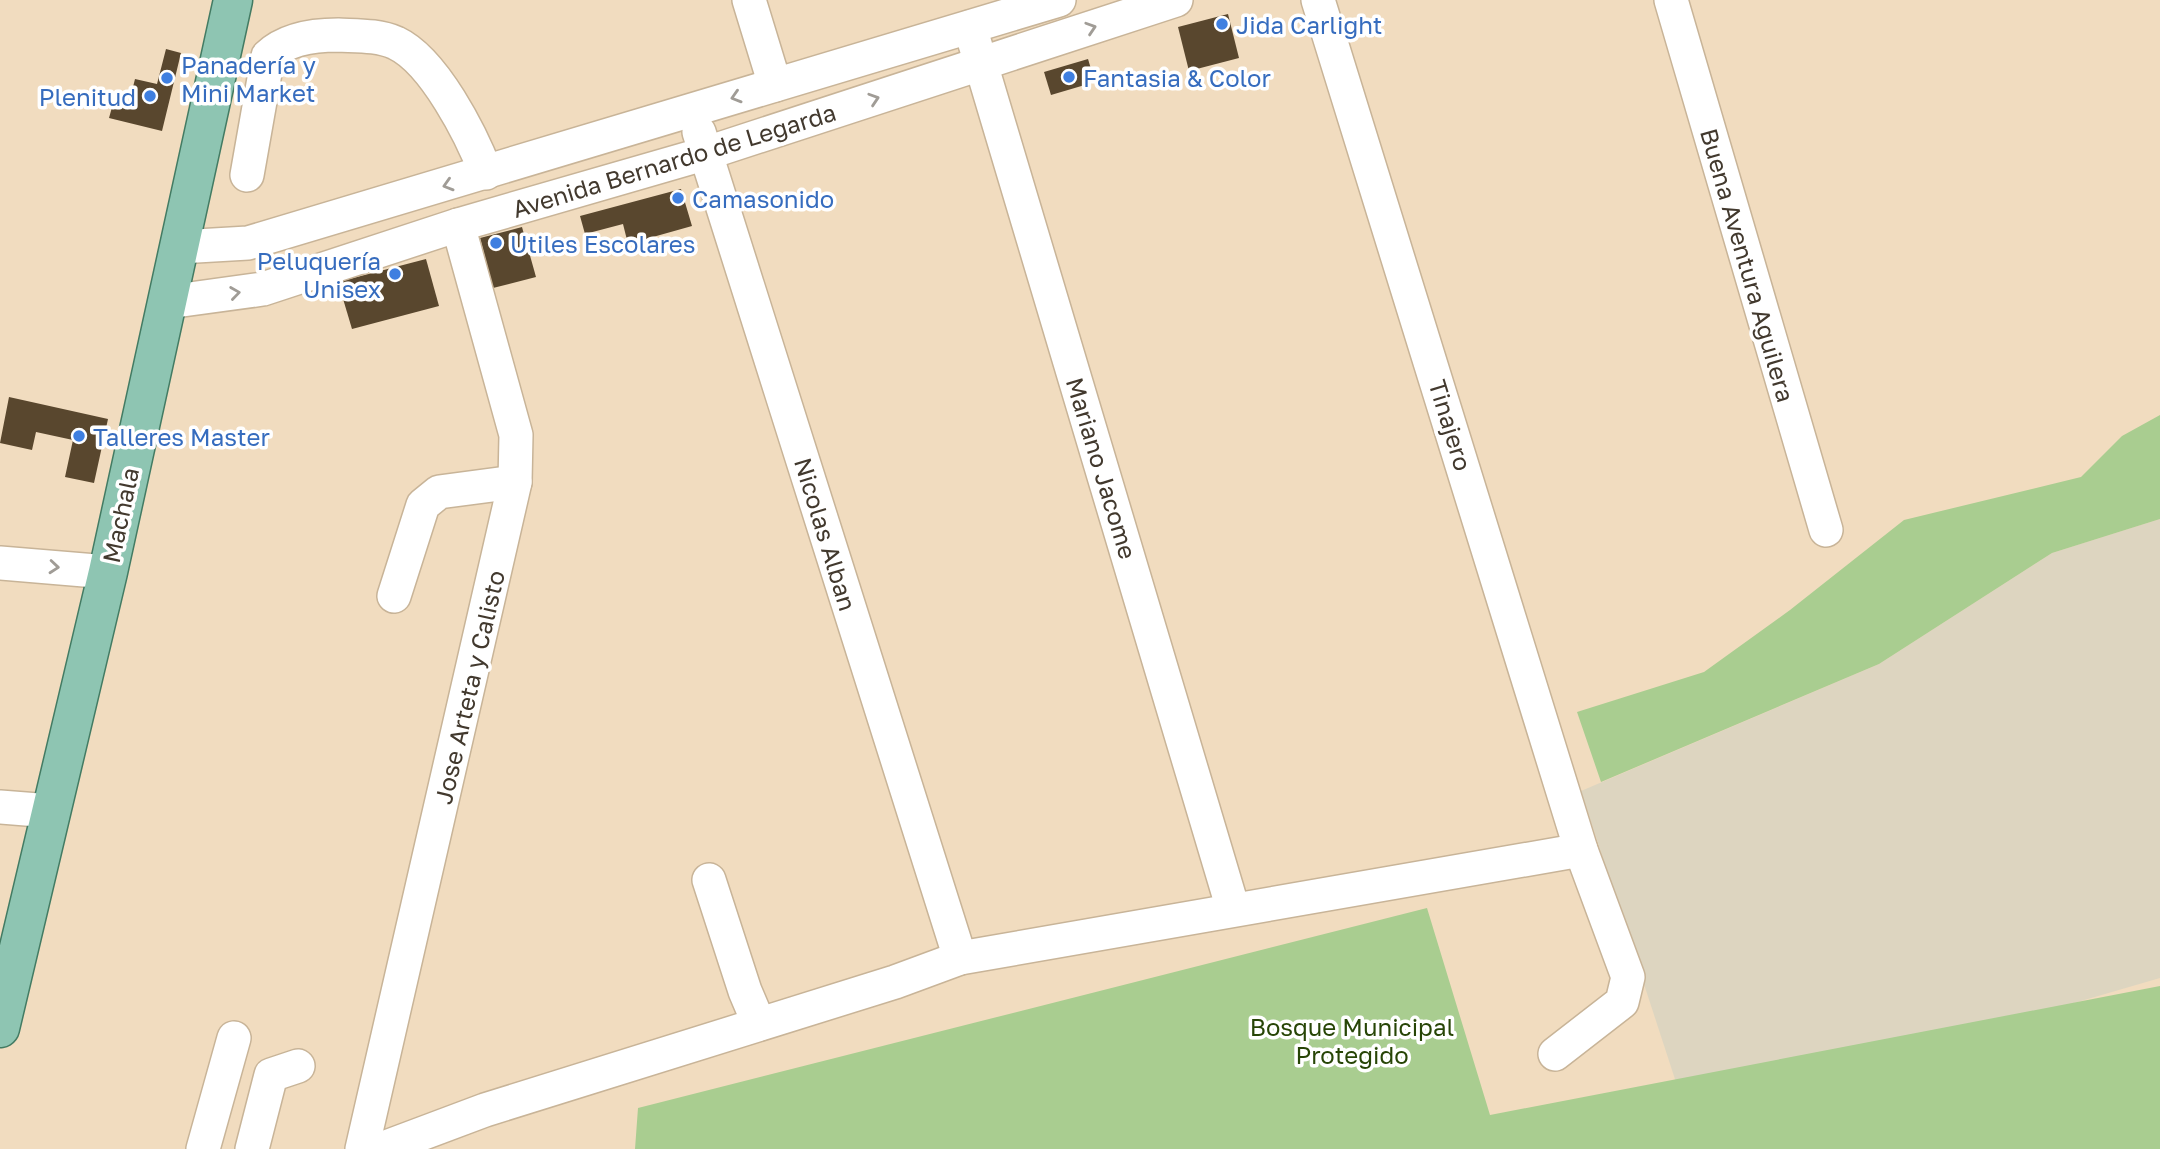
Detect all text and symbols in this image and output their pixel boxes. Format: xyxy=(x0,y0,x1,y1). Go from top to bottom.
place label: Jida Carlight xyxy=(1236,10,1382,39)
marker: Jida Carlight xyxy=(1214,16,1230,32)
one-way arrow xyxy=(1084,22,1096,36)
place label: Panadería y Mini Market xyxy=(181,50,316,107)
place label: Fantasia & Color xyxy=(1083,63,1271,92)
marker: Fantasia & Color xyxy=(1061,69,1077,85)
marker: Panadería y Mini Market xyxy=(159,70,175,86)
place label: Plenitud xyxy=(39,82,136,111)
marker: Plenitud xyxy=(142,88,158,104)
one-way arrow xyxy=(730,88,742,103)
one-way arrow xyxy=(868,92,880,107)
street label: Avenida Bernardo de Legarda xyxy=(509,97,839,223)
street label: Buena Aventura Aguilera xyxy=(1695,125,1801,405)
one-way arrow xyxy=(442,177,455,191)
place label: Camasonido xyxy=(692,184,834,213)
marker: Camasonido xyxy=(670,190,686,206)
place label: Utiles Escolares xyxy=(510,229,695,258)
marker: Utiles Escolares xyxy=(488,235,504,251)
place label: Peluquería Unisex xyxy=(257,246,381,303)
marker: Peluquería Unisex xyxy=(387,266,403,282)
one-way arrow xyxy=(229,285,241,300)
street label: Mariano Jacome xyxy=(1061,374,1143,562)
street label: Tinajero xyxy=(1423,376,1479,474)
place label: Talleres Master xyxy=(93,422,270,451)
marker: Talleres Master xyxy=(71,428,87,444)
street label: Nicolas Alban xyxy=(789,454,863,614)
street label: Machala xyxy=(96,465,144,565)
one-way arrow xyxy=(48,560,60,575)
street label: Jose Arteta y Calisto xyxy=(428,567,510,807)
park label: Bosque Municipal Protegido xyxy=(1250,1012,1454,1069)

